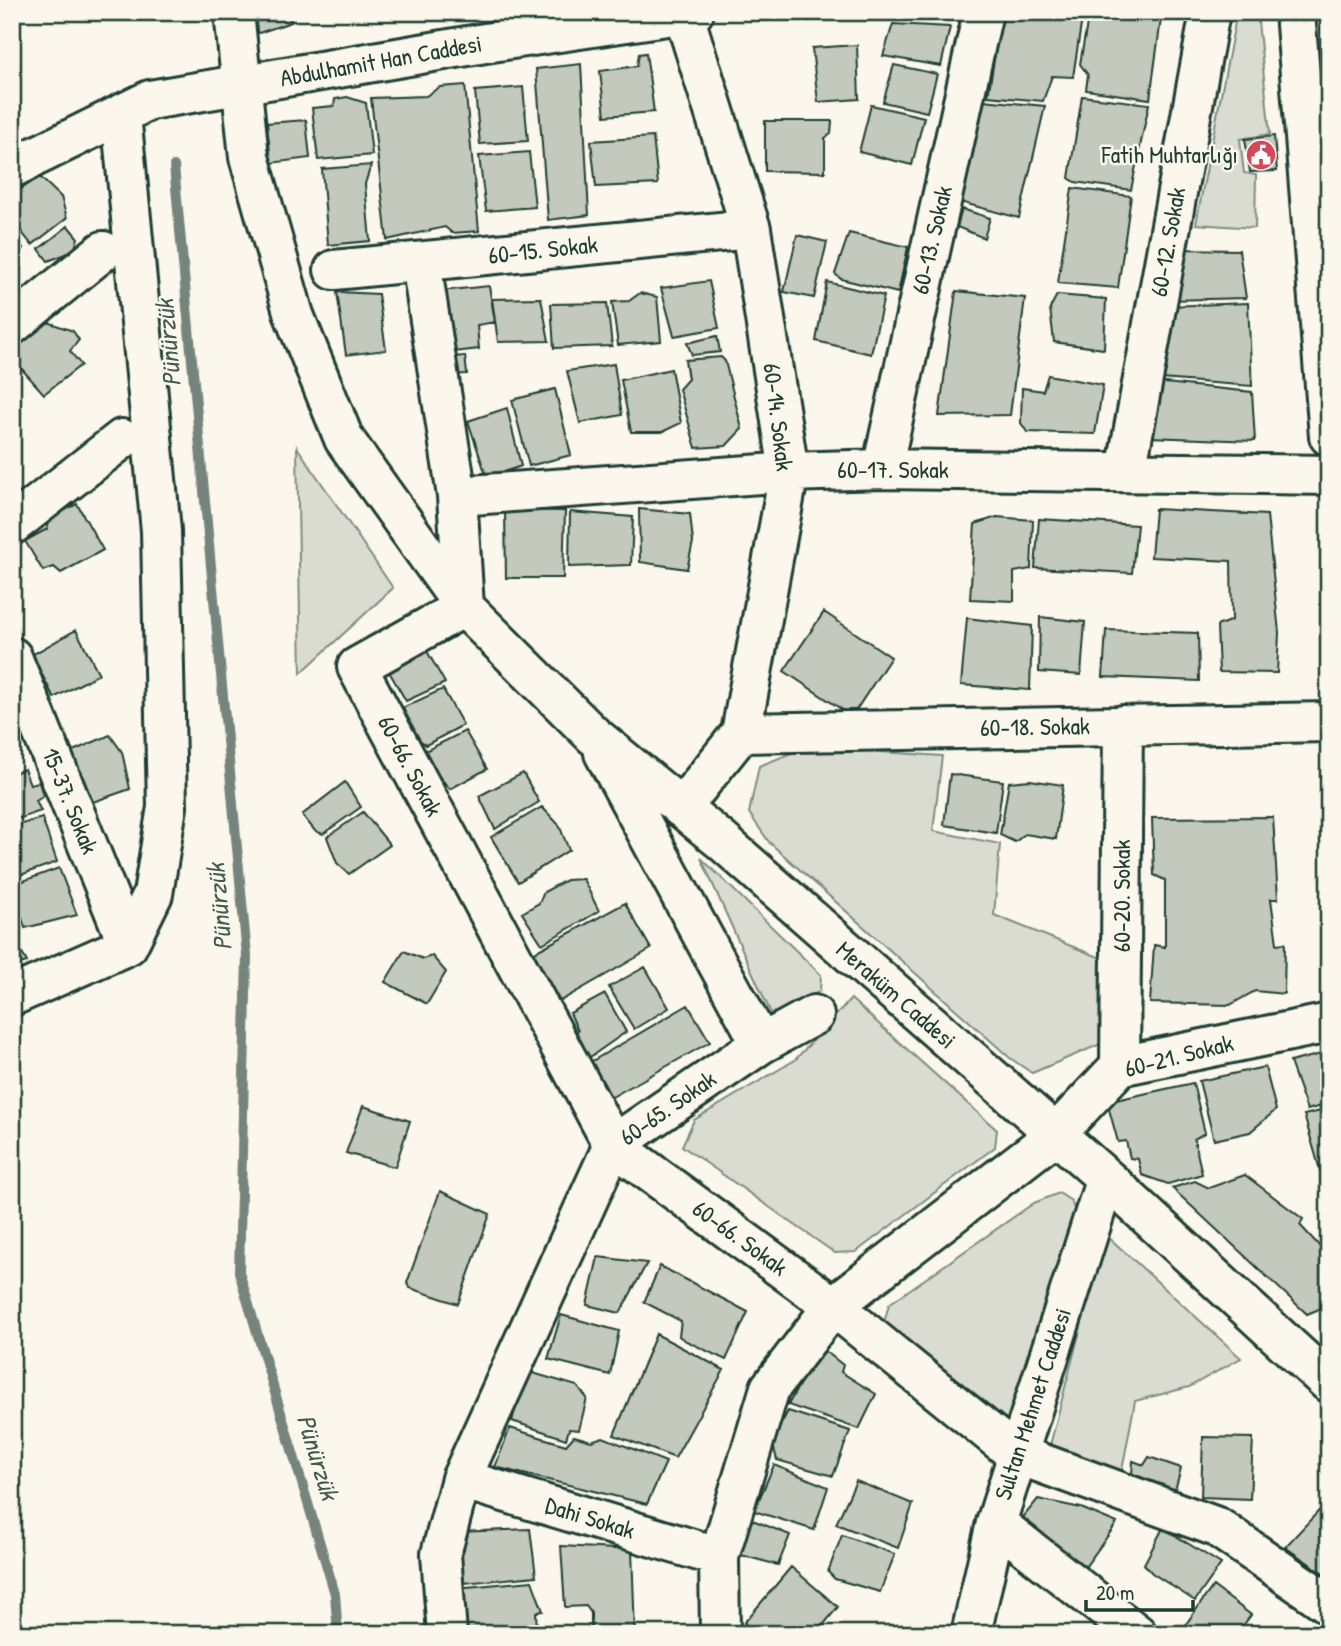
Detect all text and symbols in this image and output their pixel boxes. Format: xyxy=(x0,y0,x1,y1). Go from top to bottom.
street label: Abdulhamit Han Caddesi xyxy=(277,27,484,94)
place label: Fatih Muhtarlığı xyxy=(1101,138,1238,170)
public building icon: Fatih Muhtarlığı xyxy=(1244,138,1278,172)
street label: 60-13. Sokak xyxy=(903,182,959,297)
street label: 60-12. Sokak xyxy=(1142,185,1192,299)
street label: 60-15. Sokak xyxy=(487,227,599,271)
water label: Pünürzük xyxy=(146,296,189,388)
street label: 60-14. Sokak xyxy=(757,361,801,473)
street label: 60-17. Sokak xyxy=(837,453,949,485)
street label: 60-18. Sokak xyxy=(980,709,1090,743)
street label: 60-66. Sokak xyxy=(371,710,451,822)
street label: 15-37. Sokak xyxy=(35,743,107,859)
street label: 60-20. Sokak xyxy=(1105,840,1137,952)
water label: Pünürzük xyxy=(197,860,240,952)
street label: Meraküm Caddesi xyxy=(830,933,964,1055)
street label: 60-21. Sokak xyxy=(1121,1026,1236,1084)
street label: 60-65. Sokak xyxy=(613,1062,722,1152)
street label: 60-66. Sokak xyxy=(687,1192,794,1282)
street label: Sultan Mehmet Caddesi xyxy=(986,1304,1078,1504)
water label: Pünürzük xyxy=(289,1410,349,1506)
street label: Dahi Sokak xyxy=(542,1488,639,1546)
scale bar xyxy=(1086,1569,1192,1613)
text: 20 m xyxy=(1096,1578,1134,1607)

